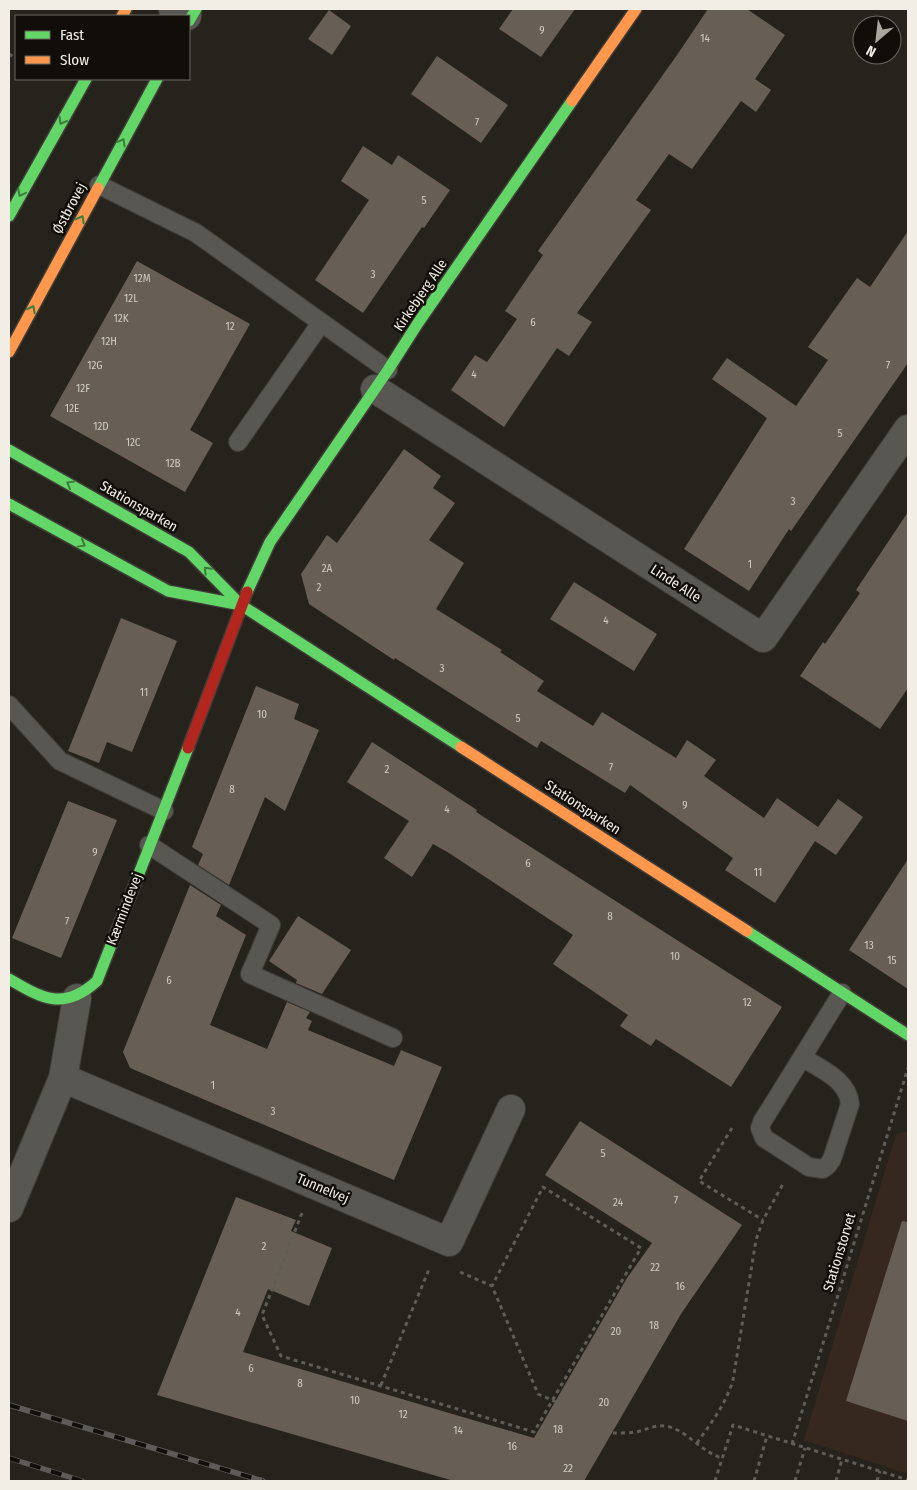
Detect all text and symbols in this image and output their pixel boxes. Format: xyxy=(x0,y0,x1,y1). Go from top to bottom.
legend xyxy=(15,15,190,80)
north arrow xyxy=(852,15,902,65)
house number: 9 xyxy=(539,24,545,37)
text: Fast xyxy=(60,26,84,44)
house number: 14 xyxy=(700,32,710,45)
text: N xyxy=(863,42,879,61)
text: Slow xyxy=(60,51,89,69)
one-way arrow xyxy=(58,115,68,124)
house number: 7 xyxy=(475,116,480,129)
one-way arrow xyxy=(116,139,126,148)
street label: Østbrovej xyxy=(49,180,90,237)
one-way arrow xyxy=(17,187,27,196)
house number: 5 xyxy=(421,194,427,207)
one-way arrow xyxy=(74,215,84,224)
street label: Kirkebjerg Alle xyxy=(390,256,451,335)
house number: 3 xyxy=(371,268,376,281)
house number: 12M xyxy=(134,272,151,285)
house number: 12L xyxy=(124,292,138,305)
one-way arrow xyxy=(26,305,36,314)
house number: 12K xyxy=(114,312,129,325)
house number: 6 xyxy=(530,316,536,329)
house number: 12 xyxy=(225,320,235,333)
house number: 12H xyxy=(101,335,117,348)
house number: 12G xyxy=(87,359,103,372)
house number: 7 xyxy=(886,359,891,372)
house number: 4 xyxy=(471,368,477,381)
house number: 12F xyxy=(76,382,90,395)
house number: 12E xyxy=(65,402,79,415)
house number: 12D xyxy=(93,420,109,433)
house number: 5 xyxy=(837,427,843,440)
house number: 12C xyxy=(126,436,141,449)
house number: 12B xyxy=(165,457,181,470)
street label: Stationsparken xyxy=(97,477,181,536)
one-way arrow xyxy=(66,480,75,490)
house number: 3 xyxy=(791,495,796,508)
one-way arrow xyxy=(77,538,86,548)
house number: 1 xyxy=(748,558,752,571)
street label: Linde Alle xyxy=(647,561,704,606)
house number: 2A xyxy=(322,562,333,575)
one-way arrow xyxy=(204,567,213,576)
house number: 2 xyxy=(317,581,322,594)
house number: 4 xyxy=(603,614,609,627)
house number: 3 xyxy=(440,662,445,675)
house number: 11 xyxy=(140,686,148,699)
house number: 10 xyxy=(257,708,267,721)
house number: 5 xyxy=(515,712,521,725)
house number: 7 xyxy=(609,761,614,774)
house number: 2 xyxy=(385,763,390,776)
street label: Stationsparken xyxy=(542,777,624,838)
house number: 8 xyxy=(229,783,235,796)
house number: 9 xyxy=(682,799,688,812)
house number: 4 xyxy=(444,803,450,816)
house number: 9 xyxy=(92,846,98,859)
house number: 6 xyxy=(525,857,531,870)
house number: 11 xyxy=(754,866,762,879)
street label: Kærmindevej xyxy=(103,871,146,948)
house number: 8 xyxy=(607,910,613,923)
house number: 7 xyxy=(65,915,70,928)
house number: 13 xyxy=(864,939,874,952)
house number: 10 xyxy=(670,950,680,963)
house number: 15 xyxy=(887,954,897,967)
house number: 6 xyxy=(166,974,172,987)
house number: 12 xyxy=(742,996,752,1009)
house number: 1 xyxy=(211,1079,215,1092)
house number: 3 xyxy=(271,1105,276,1118)
house number: 5 xyxy=(600,1147,606,1160)
street label: Tunnelvej xyxy=(294,1170,351,1207)
house number: 7 xyxy=(674,1194,679,1207)
house number: 24 xyxy=(613,1196,624,1209)
street label: Stationstorvet xyxy=(819,1210,860,1294)
house number: 2 xyxy=(262,1240,267,1253)
house number: 22 xyxy=(650,1261,660,1274)
house number: 16 xyxy=(675,1280,685,1293)
house number: 4 xyxy=(235,1306,241,1319)
house number: 18 xyxy=(649,1319,659,1332)
house number: 20 xyxy=(611,1325,622,1338)
house number: 6 xyxy=(248,1362,254,1375)
house number: 8 xyxy=(297,1377,303,1390)
house number: 10 xyxy=(350,1394,360,1407)
house number: 20 xyxy=(599,1396,610,1409)
house number: 12 xyxy=(398,1408,408,1421)
house number: 18 xyxy=(553,1423,563,1436)
house number: 14 xyxy=(453,1424,463,1437)
house number: 16 xyxy=(507,1440,517,1453)
house number: 22 xyxy=(563,1462,573,1475)

